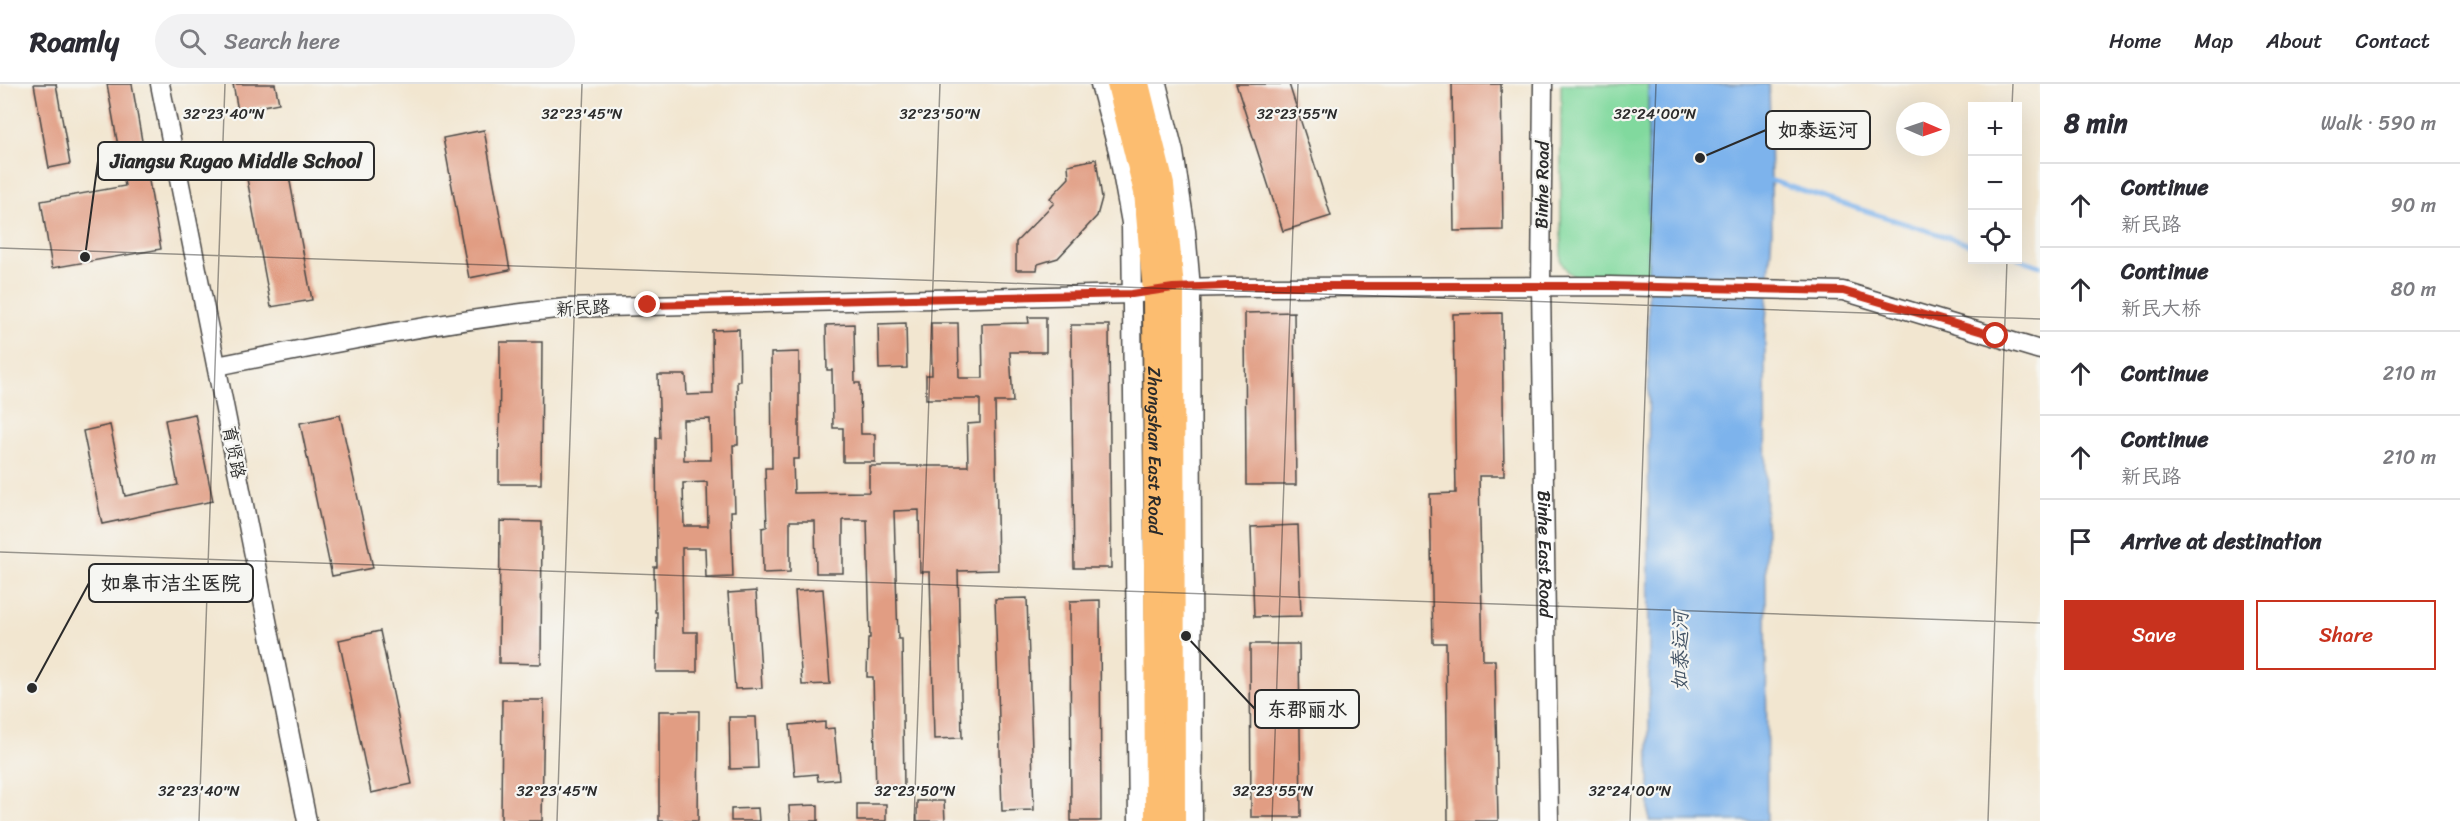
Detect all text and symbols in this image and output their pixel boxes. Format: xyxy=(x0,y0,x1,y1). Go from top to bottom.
search box xyxy=(155,14,575,68)
text: Roamly xyxy=(30,17,119,66)
text: Search here xyxy=(224,22,340,61)
text: Home xyxy=(2109,22,2161,60)
text: Map xyxy=(2194,22,2233,60)
text: About xyxy=(2266,22,2323,60)
text: Contact xyxy=(2356,22,2430,60)
icon: search xyxy=(176,25,209,58)
text: 8 min xyxy=(2064,100,2128,146)
text: 32°23'40"N xyxy=(183,101,265,127)
text: 32°23'45"N xyxy=(542,101,623,127)
text: 32°23'50"N xyxy=(899,101,981,127)
text: 32°23'55"N xyxy=(1257,101,1338,127)
text: 32°24'00"N xyxy=(1614,101,1697,127)
north arrow xyxy=(1896,102,1950,156)
map controls xyxy=(1968,102,2022,264)
button: + xyxy=(1968,102,2022,156)
text: Walk · 590 m xyxy=(2321,106,2436,141)
callout: 如泰运河 xyxy=(1766,111,1870,149)
text: 如泰运河 xyxy=(1778,113,1858,148)
street label: Binhe Road xyxy=(1525,139,1559,229)
callout: Jiangsu Rugao Middle School xyxy=(98,142,374,180)
text: Jiangsu Rugao Middle School xyxy=(109,144,363,179)
button: − xyxy=(1968,156,2022,210)
text: Continue xyxy=(2121,168,2209,207)
text: 90 m xyxy=(2391,188,2436,223)
icon: ahead xyxy=(2064,189,2097,222)
text: 新民路 xyxy=(2121,207,2181,242)
button: locate xyxy=(1968,210,2022,264)
text: Continue xyxy=(2121,252,2209,291)
text: 80 m xyxy=(2391,272,2436,307)
icon: ahead xyxy=(2064,273,2097,306)
street label: 新民路 xyxy=(555,291,611,325)
route end xyxy=(634,291,660,317)
text: 新民大桥 xyxy=(2121,291,2201,326)
route start xyxy=(1982,322,2008,348)
text: Continue xyxy=(2121,354,2209,393)
text: 210 m xyxy=(2383,356,2436,391)
icon: ahead xyxy=(2064,357,2097,390)
street label: Zhongshan East Road xyxy=(1138,366,1171,536)
text: Continue xyxy=(2121,420,2209,459)
street label: 育贤路 xyxy=(213,422,255,482)
text: 210 m xyxy=(2383,440,2436,475)
icon: ahead xyxy=(2064,441,2097,474)
text: 新民路 xyxy=(2121,459,2181,494)
street label: Binhe East Road xyxy=(1528,490,1562,619)
text: Arrive at destination xyxy=(2121,522,2322,561)
icon: arrive xyxy=(2064,525,2097,558)
callout: 如皋市洁尘医院 xyxy=(89,564,253,602)
text: 如皋市洁尘医院 xyxy=(101,566,241,601)
button: Save xyxy=(2064,600,2244,670)
button: Share xyxy=(2256,600,2436,670)
water label: 如泰运河 xyxy=(1663,608,1698,691)
callout: 东郡丽水 xyxy=(1255,690,1359,728)
text: 东郡丽水 xyxy=(1267,692,1347,727)
text: 32°23'40"N xyxy=(158,778,240,804)
text: 32°23'45"N xyxy=(517,778,598,804)
text: 32°23'50"N xyxy=(874,778,956,804)
text: 32°23'55"N xyxy=(1233,778,1314,804)
text: 32°24'00"N xyxy=(1589,778,1672,804)

